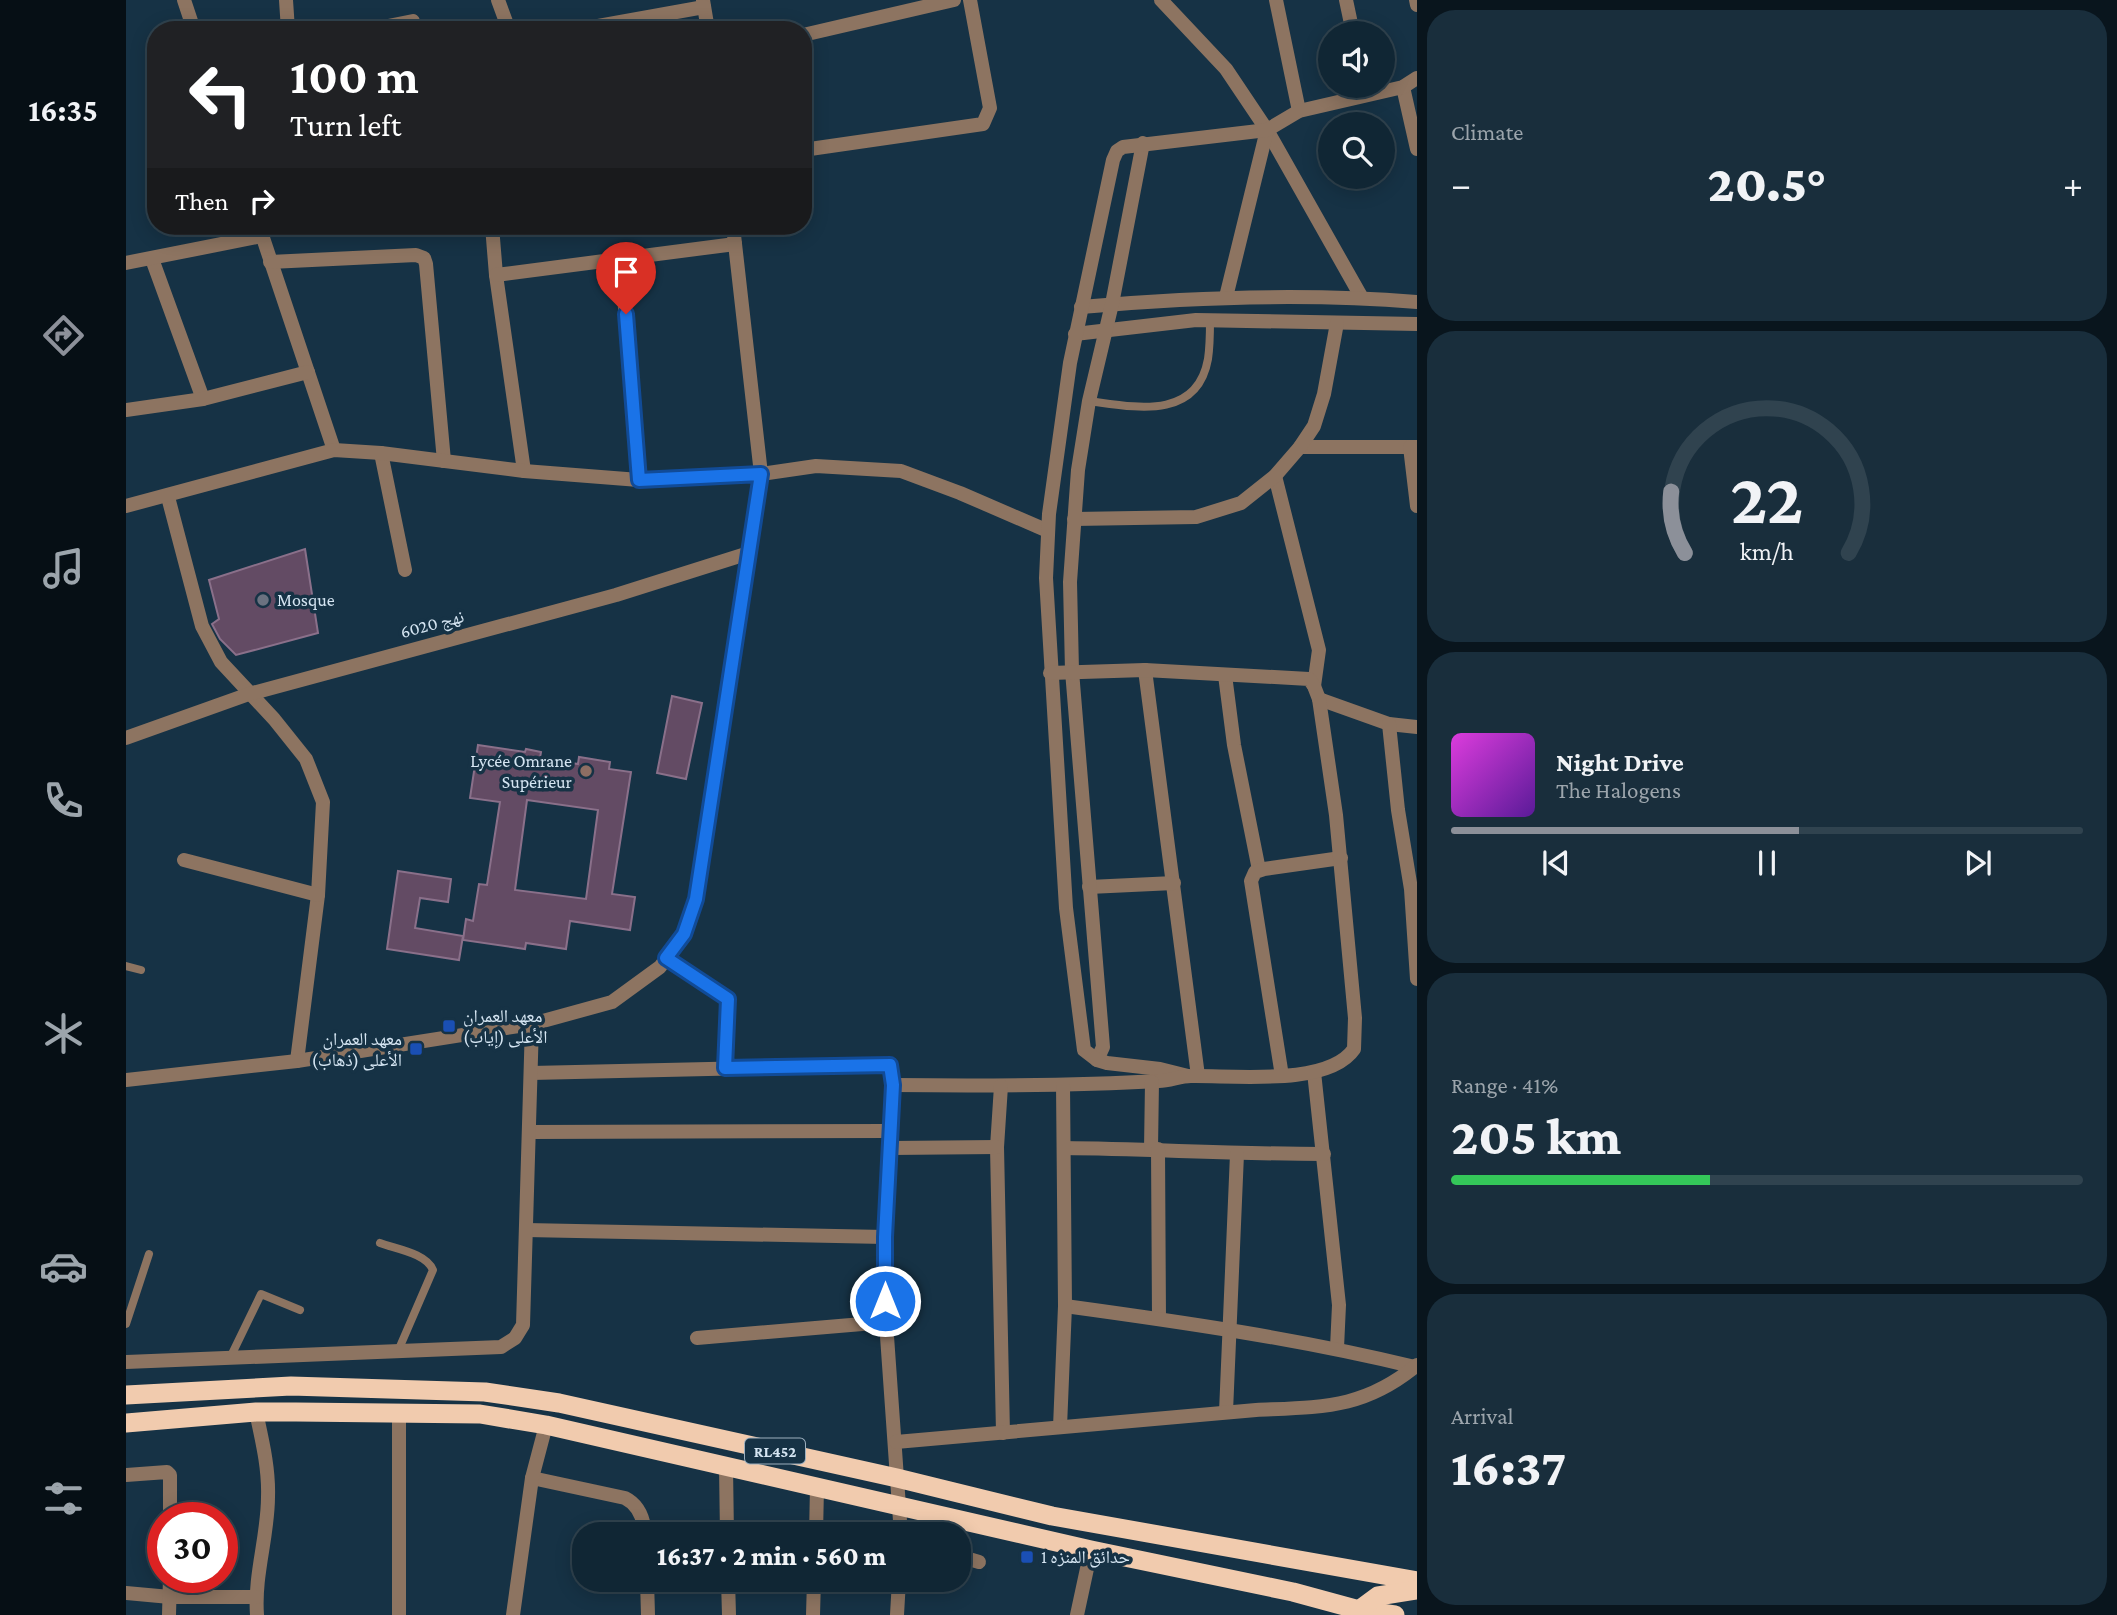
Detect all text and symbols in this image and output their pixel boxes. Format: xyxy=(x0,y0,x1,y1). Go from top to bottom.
map controls xyxy=(1318,21,1395,189)
button: sound xyxy=(1318,21,1395,98)
icon: left xyxy=(175,49,266,140)
text: 100 m xyxy=(290,49,419,104)
text: 16:35 xyxy=(28,92,98,128)
text: Turn left xyxy=(290,107,401,143)
button: search xyxy=(1318,112,1395,189)
text: Climate xyxy=(1451,119,1523,145)
text: 20.5° xyxy=(1707,154,1827,212)
text: − xyxy=(1451,163,1471,205)
text: + xyxy=(2063,163,2083,205)
icon: right xyxy=(243,182,281,220)
text: Then xyxy=(175,187,229,216)
pin xyxy=(596,242,656,314)
icon: arrive xyxy=(607,253,645,291)
icon: directions xyxy=(39,311,88,360)
text: 22 xyxy=(1730,458,1804,539)
text: km/h xyxy=(1740,537,1794,564)
icon: music xyxy=(39,544,88,593)
place label: Mosque xyxy=(277,590,335,610)
marker: Mosque xyxy=(255,592,271,608)
street label: نهج 6020 xyxy=(398,606,467,644)
text: Night Drive xyxy=(1556,748,1684,777)
place label: Lycée Omrane Supérieur xyxy=(470,751,573,792)
marker: Lycée Omrane Supérieur xyxy=(578,763,594,779)
icon: phone xyxy=(39,776,88,825)
text: The Halogens xyxy=(1556,777,1681,803)
icon: previous xyxy=(1537,844,1575,882)
icon: pause xyxy=(1748,844,1786,882)
icon: next xyxy=(1959,844,1997,882)
place label: معهد العمران الأعلى (إياب) xyxy=(463,1006,547,1049)
icon: climate xyxy=(39,1009,88,1058)
marker: معهد العمران الأعلى (إياب) xyxy=(441,1018,457,1034)
place label: معهد العمران الأعلى (ذهاب) xyxy=(311,1029,402,1071)
marker: معهد العمران الأعلى (ذهاب) xyxy=(408,1041,424,1057)
text: Range · 41% xyxy=(1451,1072,1558,1098)
text: 205 km xyxy=(1451,1107,1621,1165)
icon: car xyxy=(39,1242,88,1291)
position arrow xyxy=(848,1264,922,1338)
text: Arrival xyxy=(1451,1403,1514,1429)
road number: RL452 xyxy=(745,1438,805,1464)
text: 16:37 xyxy=(1451,1438,1567,1496)
icon: filters xyxy=(39,1474,88,1523)
speed limit sign: 30 xyxy=(147,1502,238,1593)
text: 16:37 · 2 min · 560 m xyxy=(657,1542,886,1571)
place label: حدائق المنزه 1 xyxy=(1041,1547,1130,1568)
marker: حدائق المنزه 1 xyxy=(1019,1549,1035,1565)

